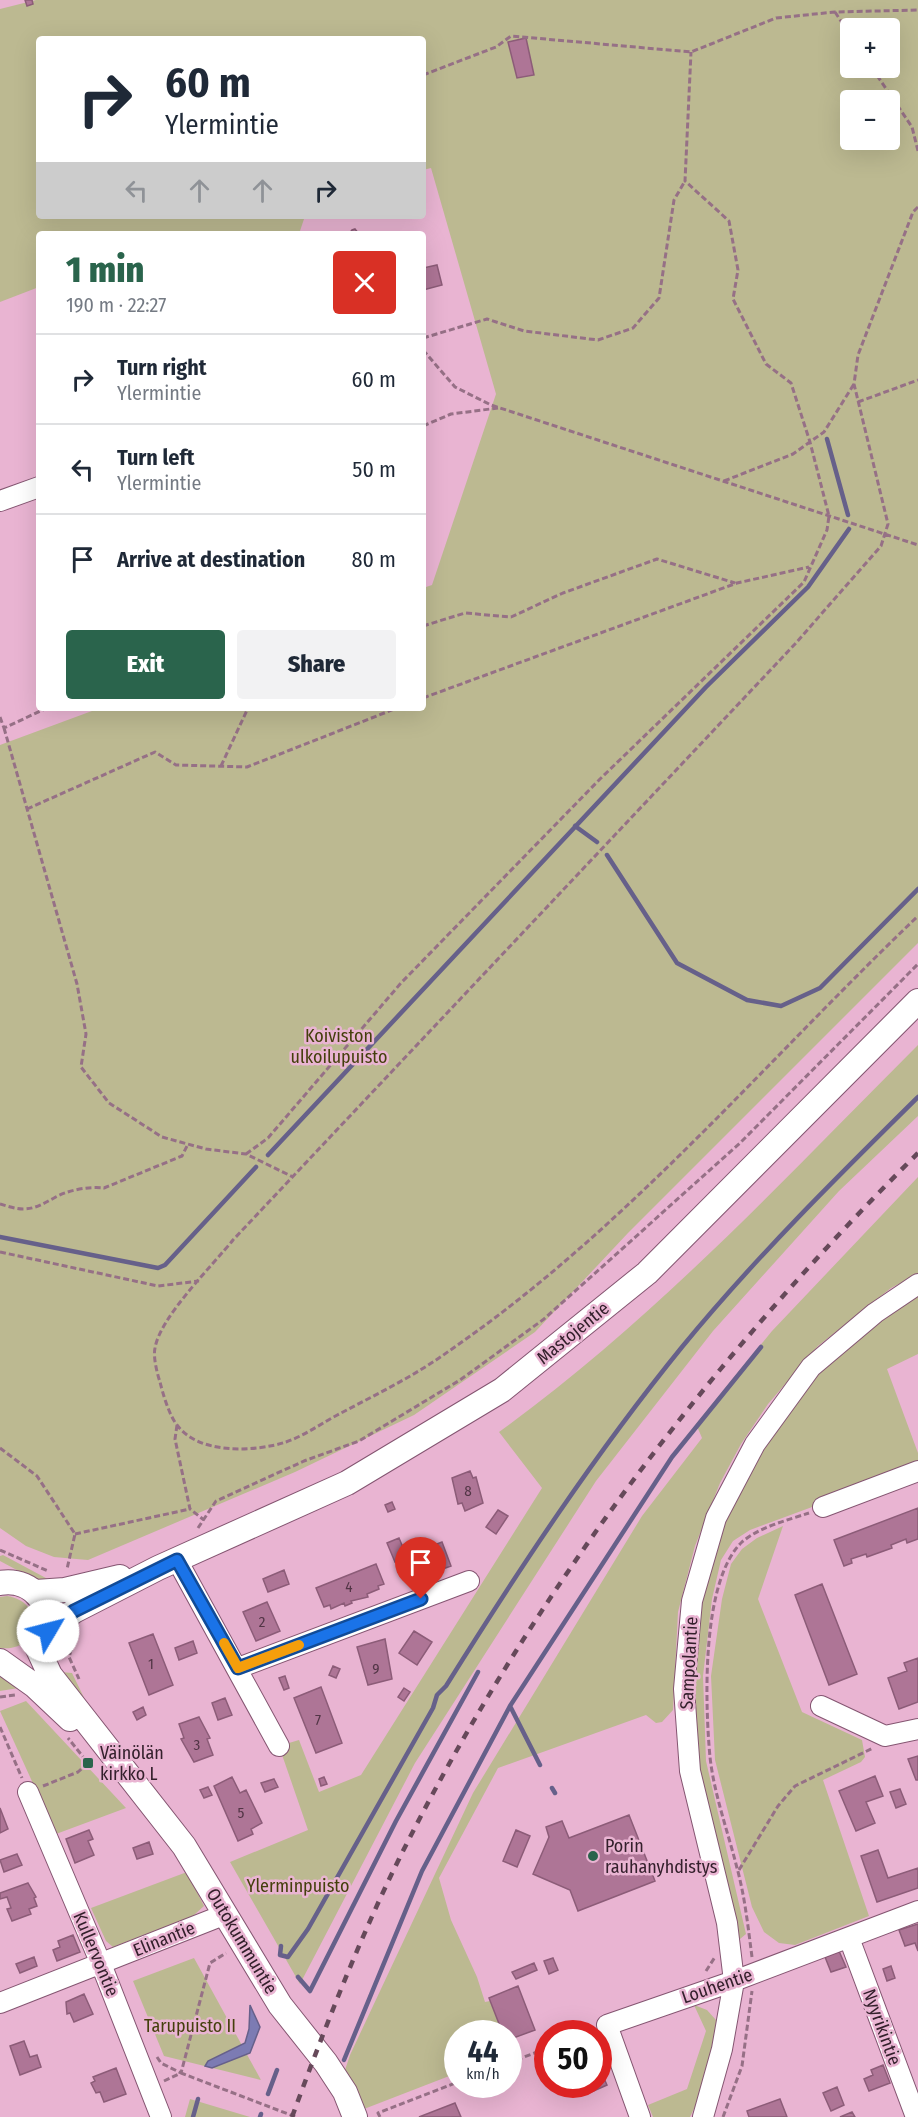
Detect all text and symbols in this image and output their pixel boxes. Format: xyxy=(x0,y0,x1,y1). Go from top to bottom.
map controls xyxy=(840,18,900,150)
button: + xyxy=(840,18,900,78)
text: 60 m xyxy=(165,58,251,108)
icon: right xyxy=(66,60,144,138)
button: − xyxy=(840,90,900,150)
text: Ylermintie xyxy=(165,109,279,141)
icon: left xyxy=(120,174,153,207)
icon: ahead xyxy=(183,174,216,207)
icon: ahead xyxy=(246,174,279,207)
icon: right xyxy=(309,174,342,207)
text: 1 min xyxy=(66,248,144,292)
button: close xyxy=(333,251,396,314)
text: 190 m · 22:27 xyxy=(66,293,166,317)
text: Turn right xyxy=(117,354,206,381)
icon: right xyxy=(66,363,99,396)
text: 60 m xyxy=(352,366,396,393)
text: Ylermintie xyxy=(117,381,201,405)
text: Turn left xyxy=(117,444,195,471)
icon: left xyxy=(66,453,99,486)
text: 50 m xyxy=(352,456,396,483)
text: Ylermintie xyxy=(117,471,201,495)
icon: arrive xyxy=(66,543,99,576)
text: Arrive at destination xyxy=(117,546,305,573)
text: 80 m xyxy=(351,546,396,573)
button: Exit xyxy=(66,630,225,699)
button: Share xyxy=(237,630,396,699)
park label: Koiviston ulkoilupuisto xyxy=(291,1025,387,1068)
street label: Mastojentie xyxy=(532,1297,614,1369)
house number: 8 xyxy=(464,1482,472,1500)
pin xyxy=(395,1537,446,1599)
icon: arrive xyxy=(404,1546,437,1579)
house number: 4 xyxy=(345,1578,353,1596)
position arrow xyxy=(16,1599,80,1663)
house number: 2 xyxy=(259,1613,266,1631)
street label: Sampolantie xyxy=(676,1616,702,1710)
house number: 1 xyxy=(148,1655,154,1673)
house number: 9 xyxy=(372,1660,380,1678)
house number: 7 xyxy=(315,1711,321,1729)
house number: 3 xyxy=(194,1736,201,1754)
place label: Väinölän kirkko L xyxy=(100,1742,164,1785)
marker: Väinölän kirkko L xyxy=(81,1756,95,1770)
house number: 5 xyxy=(238,1804,245,1822)
place label: Porin rauhanyhdistys xyxy=(605,1835,718,1878)
marker: Porin rauhanyhdistys xyxy=(586,1849,600,1863)
park label: Ylerminpuisto xyxy=(247,1875,349,1897)
street label: Outokummuntie xyxy=(202,1884,282,1998)
street label: Kullervontie xyxy=(68,1908,124,2000)
street label: Elinantie xyxy=(130,1917,198,1961)
street label: Louhentie xyxy=(679,1964,755,2008)
street label: Nyyrikintie xyxy=(858,1986,906,2068)
park label: Tarupuisto II xyxy=(144,2015,236,2037)
speed limit sign: 50 xyxy=(534,2020,612,2098)
text: 44 xyxy=(468,2034,498,2070)
text: km/h xyxy=(466,2065,500,2083)

